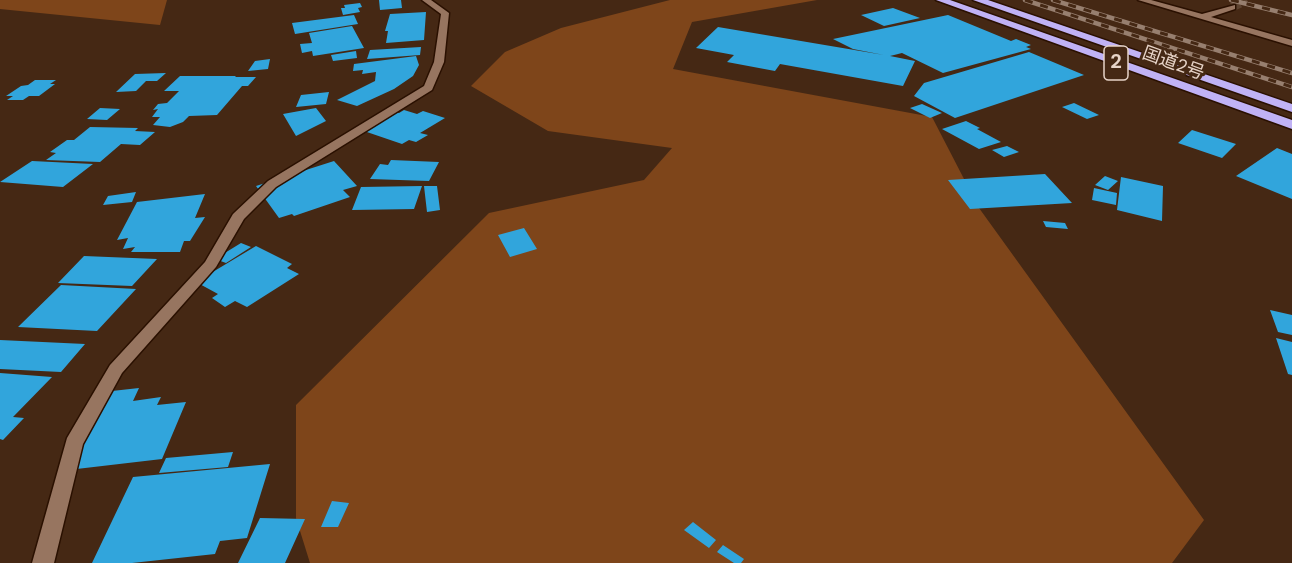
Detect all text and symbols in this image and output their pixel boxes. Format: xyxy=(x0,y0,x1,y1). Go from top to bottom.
street label: 国道2号 xyxy=(1139,43,1207,85)
road number: 2 xyxy=(1104,46,1128,80)

